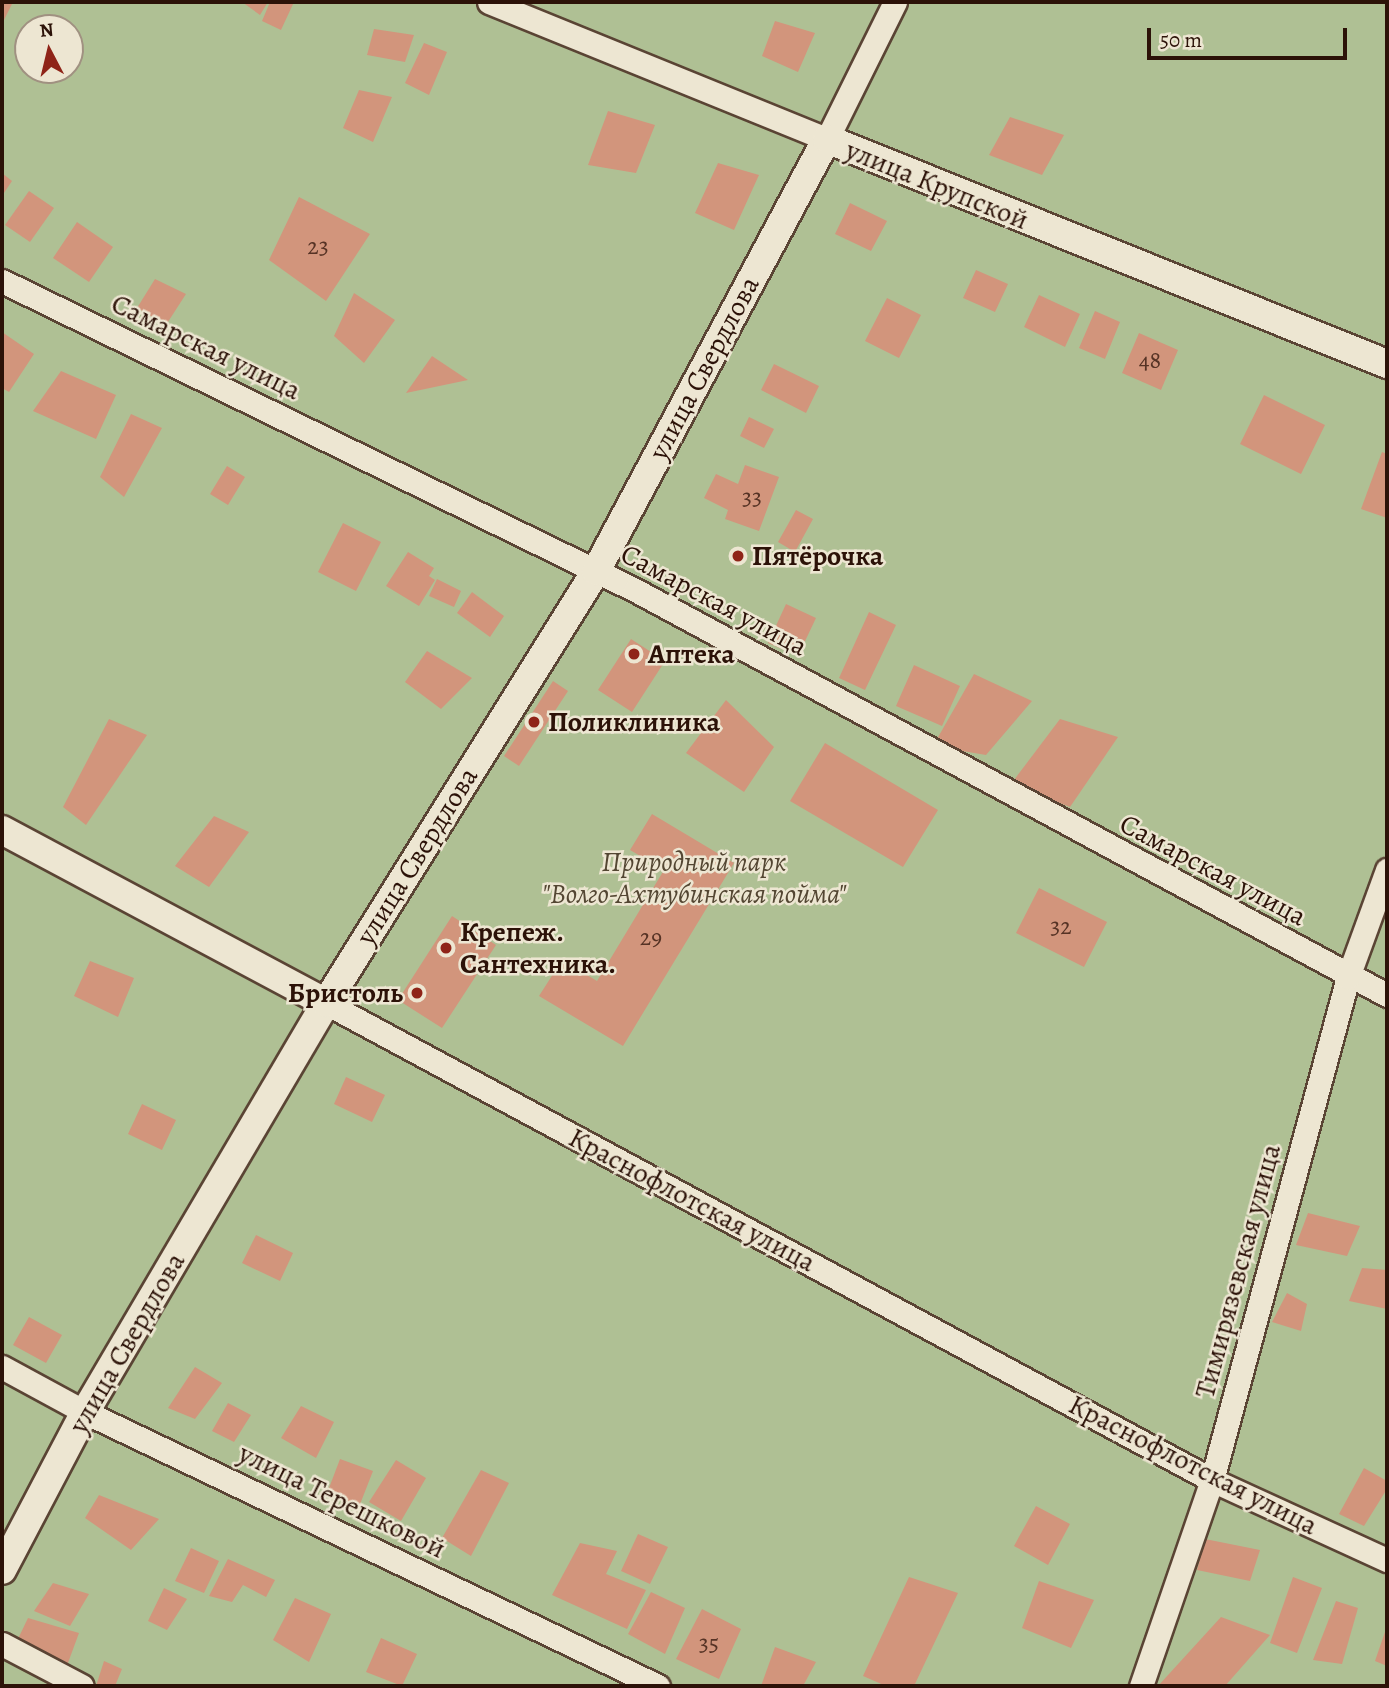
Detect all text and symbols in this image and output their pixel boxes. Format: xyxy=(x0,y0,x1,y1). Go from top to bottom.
north arrow xyxy=(14,14,84,84)
scale bar xyxy=(1151,14,1350,58)
text: N xyxy=(38,16,55,44)
text: 50 m xyxy=(1160,26,1202,54)
street label: улица Крупской xyxy=(841,133,1033,237)
house number: 23 xyxy=(307,233,329,261)
street label: улица Свердлова xyxy=(642,271,766,465)
street label: Самарская улица xyxy=(106,287,306,407)
house number: 48 xyxy=(1139,347,1161,375)
house number: 33 xyxy=(742,484,762,512)
street label: Самарская улица xyxy=(615,537,813,663)
place label: Пятёрочка xyxy=(752,539,883,573)
marker: Пятёрочка xyxy=(730,548,746,564)
place label: Аптека xyxy=(648,637,735,671)
marker: Аптека xyxy=(626,646,642,662)
place label: Поликлиника xyxy=(548,705,720,739)
marker: Поликлиника xyxy=(526,714,542,730)
street label: улица Свердлова xyxy=(349,761,485,951)
street label: Самарская улица xyxy=(1114,807,1312,933)
park label: Природный парк "Волго-Ахтубинская пойма" xyxy=(542,845,846,911)
house number: 32 xyxy=(1050,913,1072,941)
place label: Крепеж. Сантехника. xyxy=(460,915,616,981)
house number: 29 xyxy=(640,924,662,952)
marker: Крепеж. Сантехника. xyxy=(438,940,454,956)
place label: Бристоль xyxy=(288,976,403,1010)
marker: Бристоль xyxy=(409,985,425,1001)
street label: Краснофлотская улица xyxy=(563,1121,821,1279)
street label: Тимирязевская улица xyxy=(1188,1140,1288,1402)
street label: улица Свердлова xyxy=(62,1247,192,1439)
street label: Краснофлотская улица xyxy=(1063,1388,1323,1542)
street label: улица Терешковой xyxy=(233,1436,451,1566)
house number: 35 xyxy=(699,1630,719,1658)

